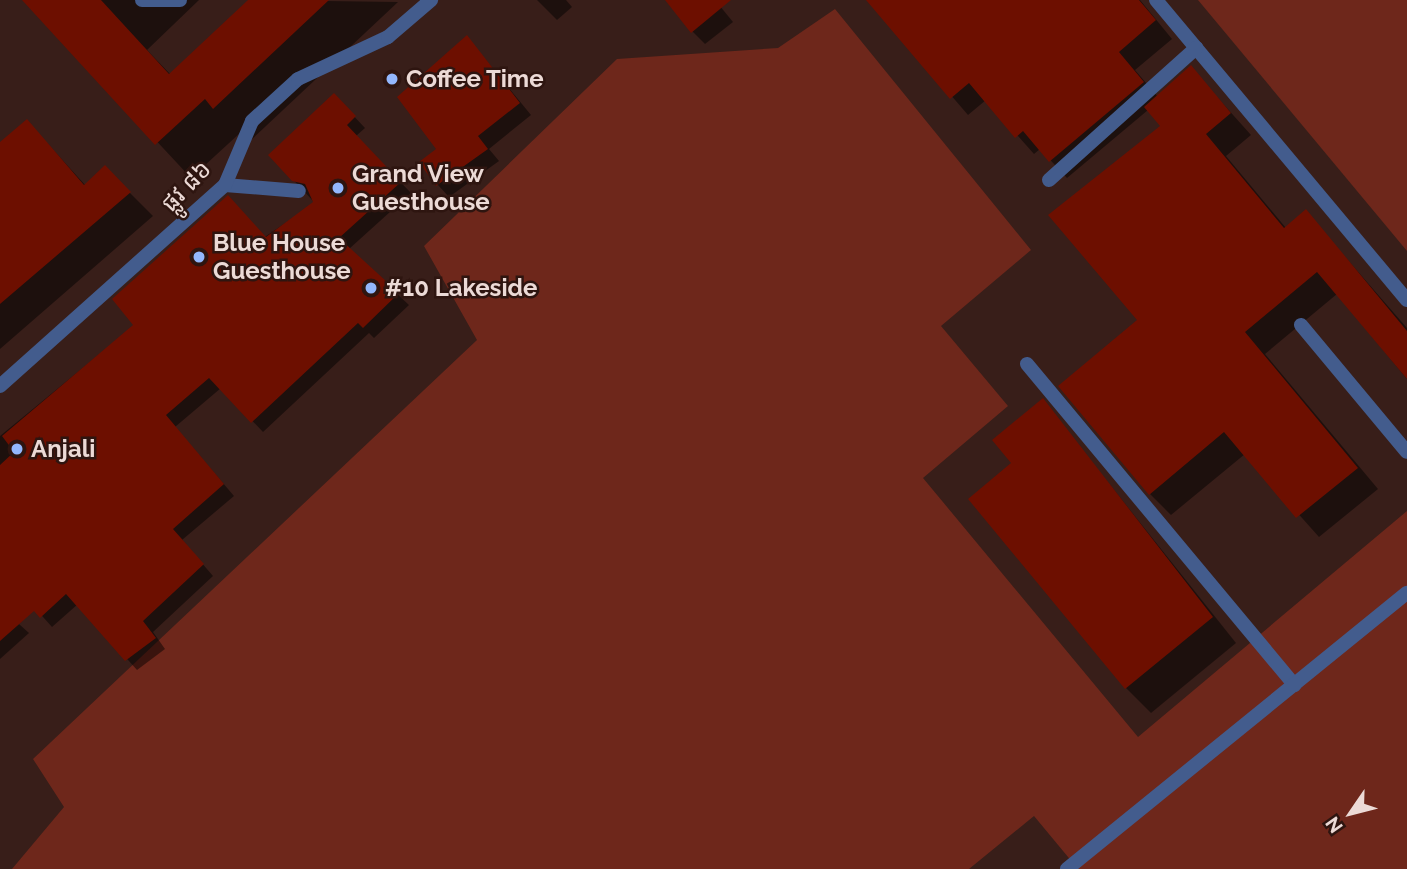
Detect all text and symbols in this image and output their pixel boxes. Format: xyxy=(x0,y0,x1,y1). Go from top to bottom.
place label: Coffee Time xyxy=(406,65,544,93)
marker: Coffee Time xyxy=(384,71,400,87)
street label: ផ្លូវ ៨៦ xyxy=(155,155,217,217)
place label: Grand View Guesthouse xyxy=(352,160,490,216)
marker: Grand View Guesthouse xyxy=(330,180,346,196)
place label: Blue House Guesthouse xyxy=(213,229,351,285)
marker: Blue House Guesthouse xyxy=(191,249,207,265)
place label: #10 Lakeside xyxy=(385,274,537,302)
marker: #10 Lakeside xyxy=(363,280,379,296)
place label: Anjali xyxy=(31,435,95,463)
marker: Anjali xyxy=(9,441,25,457)
north arrow xyxy=(1316,778,1386,848)
text: N xyxy=(1321,813,1347,837)

